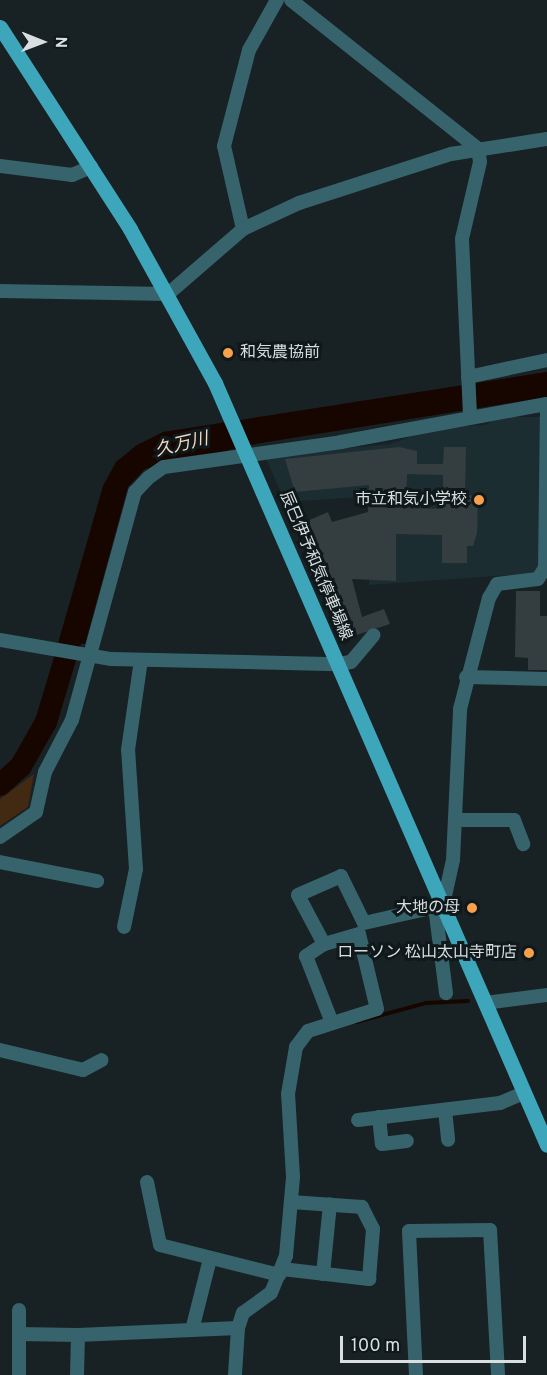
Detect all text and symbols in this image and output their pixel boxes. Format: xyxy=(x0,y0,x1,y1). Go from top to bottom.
north arrow xyxy=(12,12,72,72)
text: N xyxy=(50,36,70,48)
place label: 和気農協前 xyxy=(240,343,320,363)
marker: 和気農協前 xyxy=(221,346,235,360)
water label: 久万川 xyxy=(153,429,211,463)
street label: 辰巳伊予和気停車場線 xyxy=(275,489,355,643)
place label: 市立和気小学校 xyxy=(355,490,467,510)
marker: 市立和気小学校 xyxy=(472,493,486,507)
place label: 大地の母 xyxy=(396,898,460,918)
marker: 大地の母 xyxy=(465,901,479,915)
place label: ローソン 松山太山寺町店 xyxy=(337,943,517,963)
marker: ローソン 松山太山寺町店 xyxy=(522,946,536,960)
scale bar xyxy=(343,1324,529,1362)
text: 100 m xyxy=(351,1335,400,1358)

